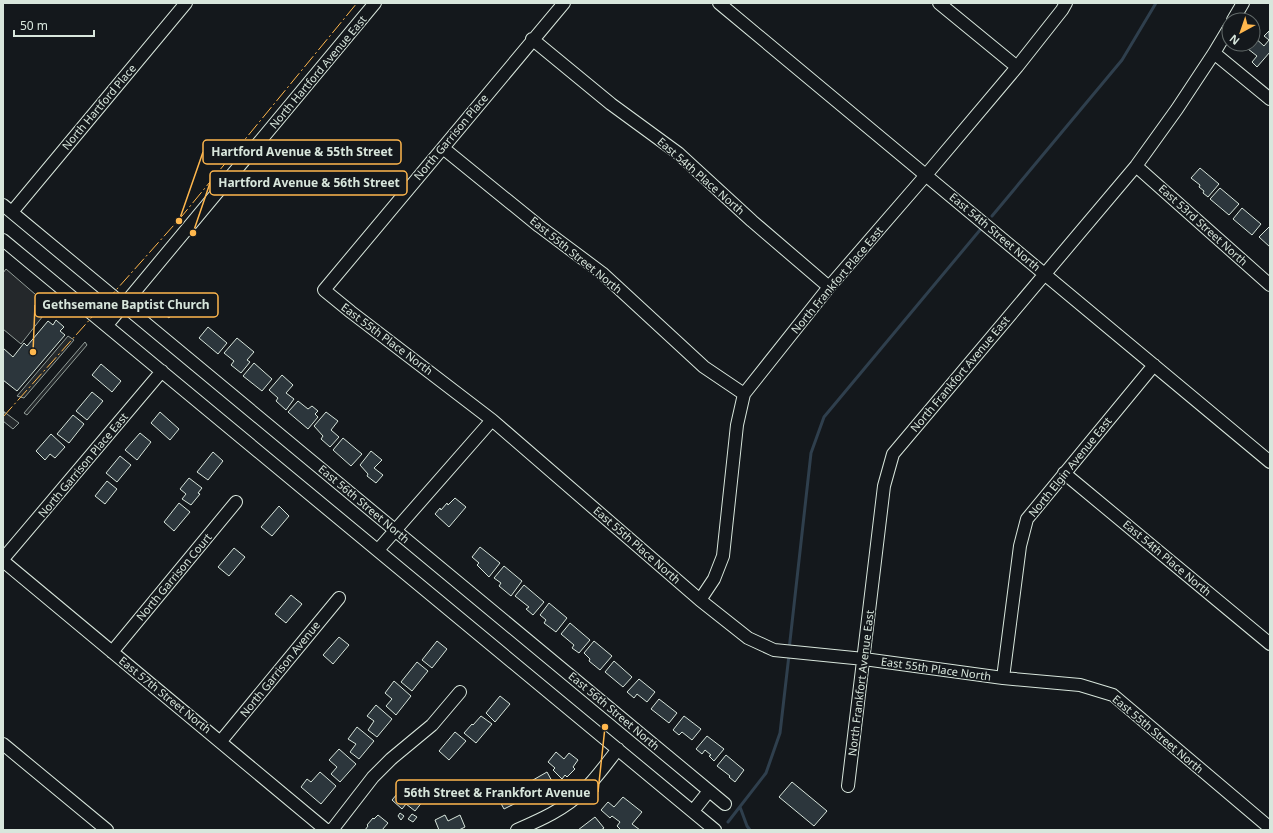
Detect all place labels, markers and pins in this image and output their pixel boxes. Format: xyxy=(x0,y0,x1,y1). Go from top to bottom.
callout: Hartford Avenue & 55th Street xyxy=(203,140,401,164)
callout: Hartford Avenue & 56th Street xyxy=(210,171,407,195)
callout: Gethsemane Baptist Church xyxy=(35,293,218,317)
callout: 56th Street & Frankfort Avenue xyxy=(396,780,598,804)

